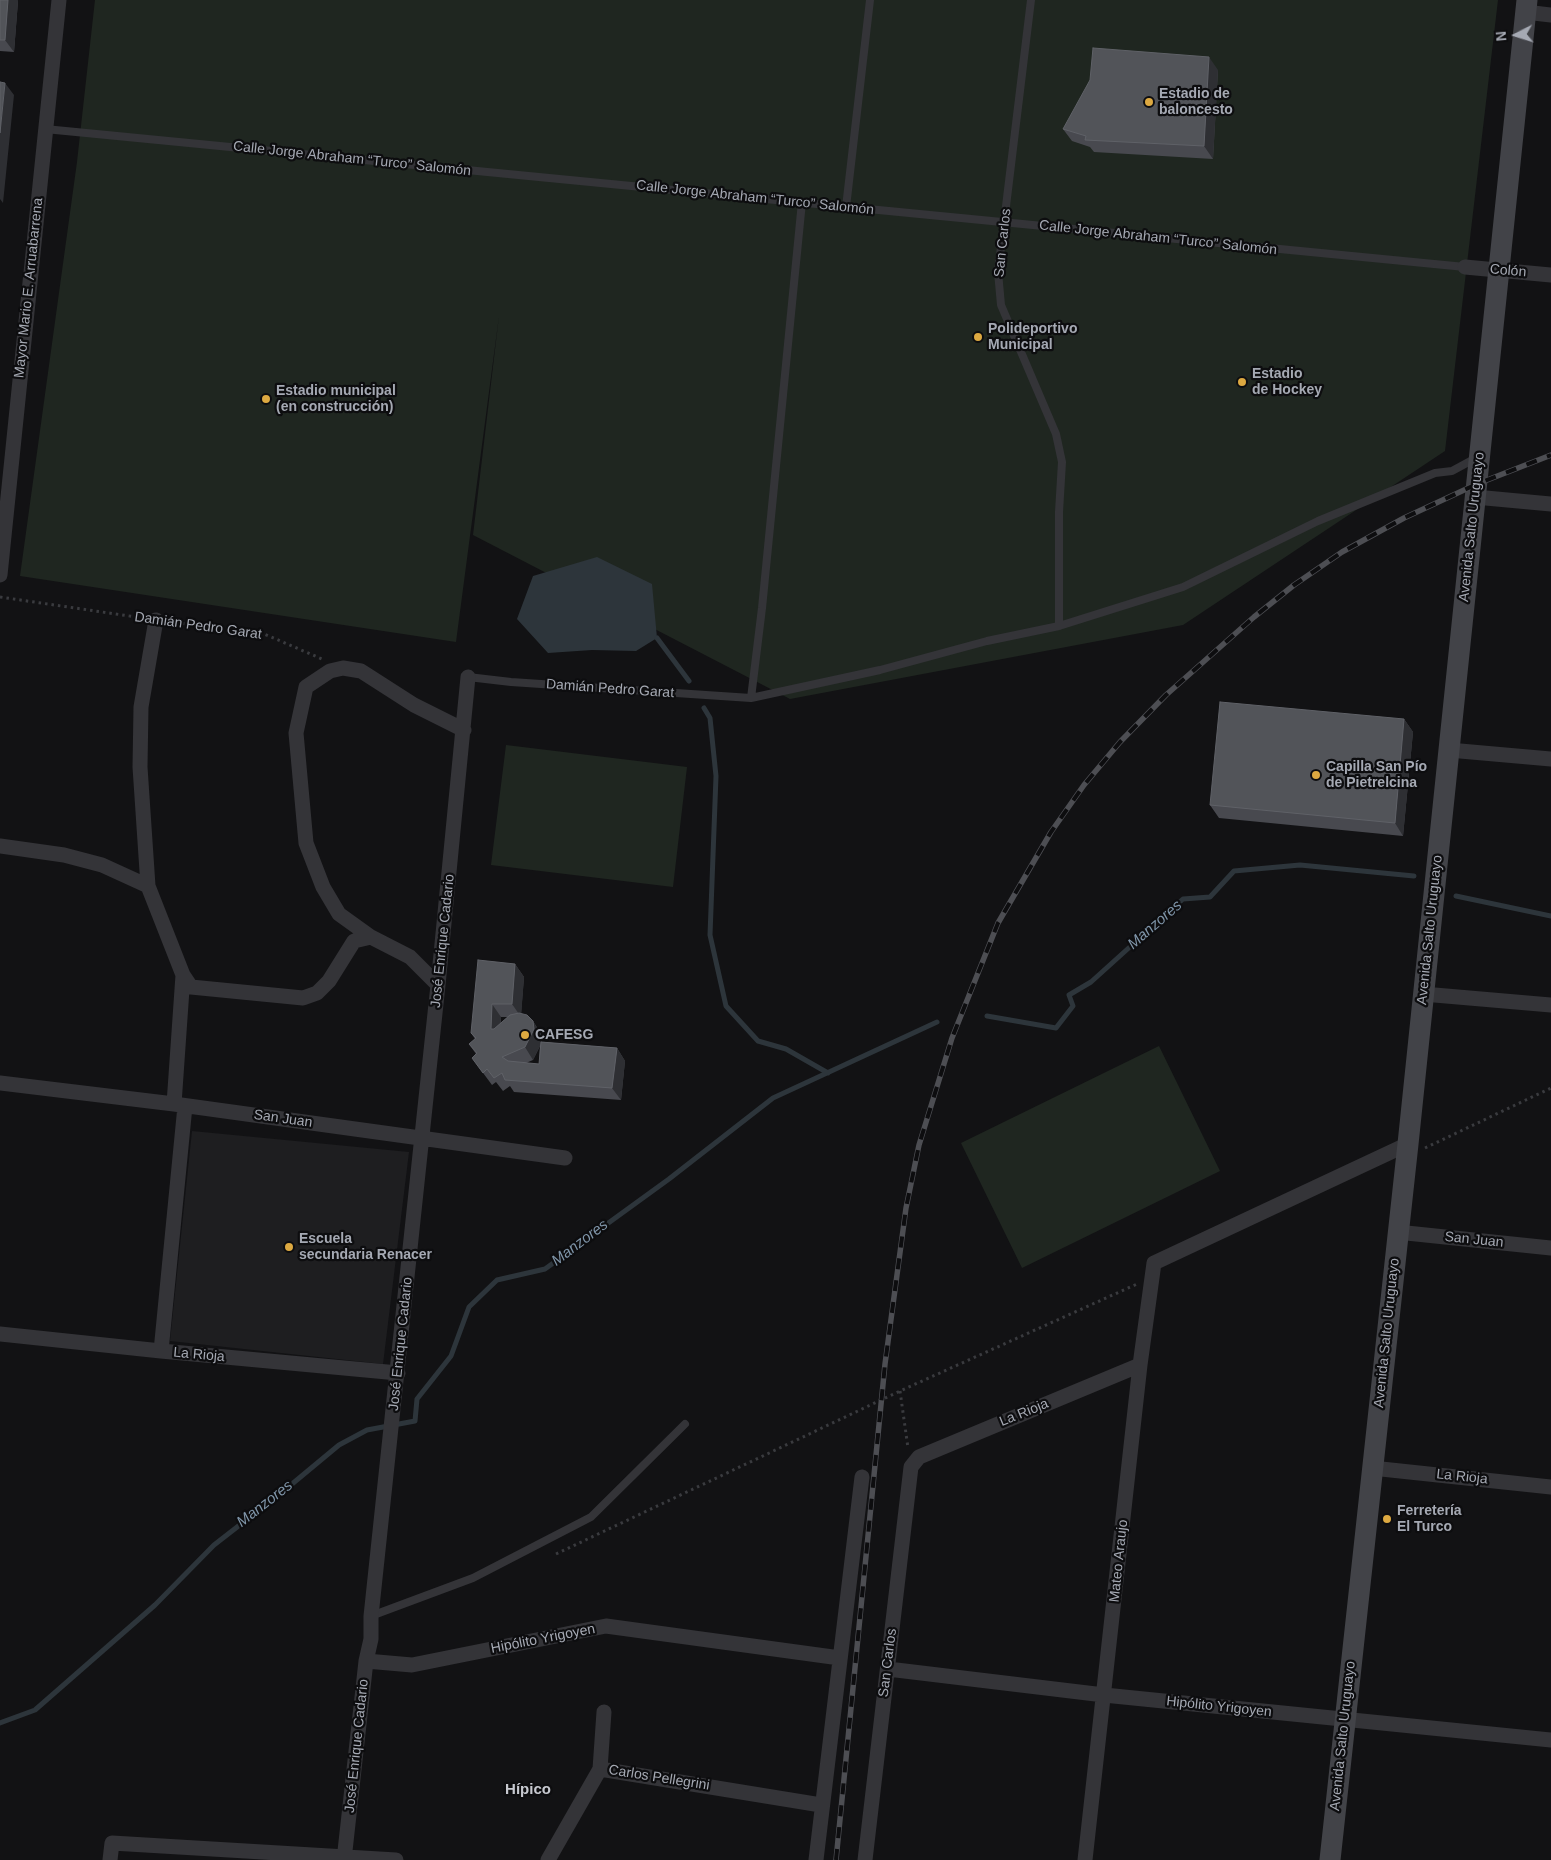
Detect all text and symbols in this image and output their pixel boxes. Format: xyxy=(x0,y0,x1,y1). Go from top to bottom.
north arrow xyxy=(1491,10,1541,60)
text: N xyxy=(1493,31,1509,42)
place label: Estadio de baloncesto xyxy=(1159,86,1233,118)
marker: Estadio de baloncesto xyxy=(1143,96,1155,108)
street label: Calle Jorge Abraham “Turco” Salomón xyxy=(232,138,472,180)
street label: Calle Jorge Abraham “Turco” Salomón xyxy=(635,177,875,219)
street label: Mayor Mario E. Arruabarrena xyxy=(11,197,47,379)
street label: San Carlos xyxy=(991,208,1015,278)
street label: Calle Jorge Abraham “Turco” Salomón xyxy=(1038,217,1278,259)
street label: Colón xyxy=(1489,261,1527,281)
place label: Polideportivo Municipal xyxy=(988,321,1077,354)
marker: Polideportivo Municipal xyxy=(972,331,984,343)
place label: Estadio de Hockey xyxy=(1252,366,1322,398)
marker: Estadio de Hockey xyxy=(1236,376,1248,388)
place label: Estadio municipal (en construcción) xyxy=(276,383,396,416)
marker: Estadio municipal (en construcción) xyxy=(260,393,272,405)
street label: Avenida Salto Uruguayo xyxy=(1456,451,1488,603)
street label: Damián Pedro Garat xyxy=(133,609,263,643)
street label: Damián Pedro Garat xyxy=(545,676,675,702)
place label: Capilla San Pío de Pietrelcina xyxy=(1326,759,1427,792)
marker: Capilla San Pío de Pietrelcina xyxy=(1310,769,1322,781)
street label: Avenida Salto Uruguayo xyxy=(1414,854,1446,1006)
street label: José Enrique Cadario xyxy=(428,873,458,1009)
water label: Manzores xyxy=(1124,897,1186,953)
place label: CAFESG xyxy=(535,1027,593,1043)
marker: CAFESG xyxy=(519,1029,531,1041)
street label: San Juan xyxy=(253,1107,313,1131)
water label: Manzores xyxy=(548,1216,612,1270)
street label: San Juan xyxy=(1444,1229,1504,1251)
place label: Escuela secundaria Renacer xyxy=(299,1231,432,1264)
marker: Escuela secundaria Renacer xyxy=(283,1241,295,1253)
street label: Avenida Salto Uruguayo xyxy=(1371,1257,1403,1409)
street label: José Enrique Cadario xyxy=(386,1276,416,1412)
street label: La Rioja xyxy=(173,1344,225,1366)
street label: La Rioja xyxy=(997,1396,1051,1430)
street label: La Rioja xyxy=(1436,1466,1488,1488)
water label: Manzores xyxy=(234,1477,296,1531)
place label: Ferretería El Turco xyxy=(1397,1503,1462,1535)
marker: Ferretería El Turco xyxy=(1381,1513,1393,1525)
street label: Mateo Araujo xyxy=(1106,1519,1132,1603)
street label: Hipólito Yrigoyen xyxy=(489,1621,597,1657)
street label: San Carlos xyxy=(875,1628,901,1698)
street label: Avenida Salto Uruguayo xyxy=(1327,1660,1359,1812)
street label: José Enrique Cadario xyxy=(342,1678,372,1814)
street label: Hipólito Yrigoyen xyxy=(1165,1693,1273,1721)
street label: Carlos Pellegrini xyxy=(607,1762,711,1794)
district label: Hípico xyxy=(505,1781,551,1799)

